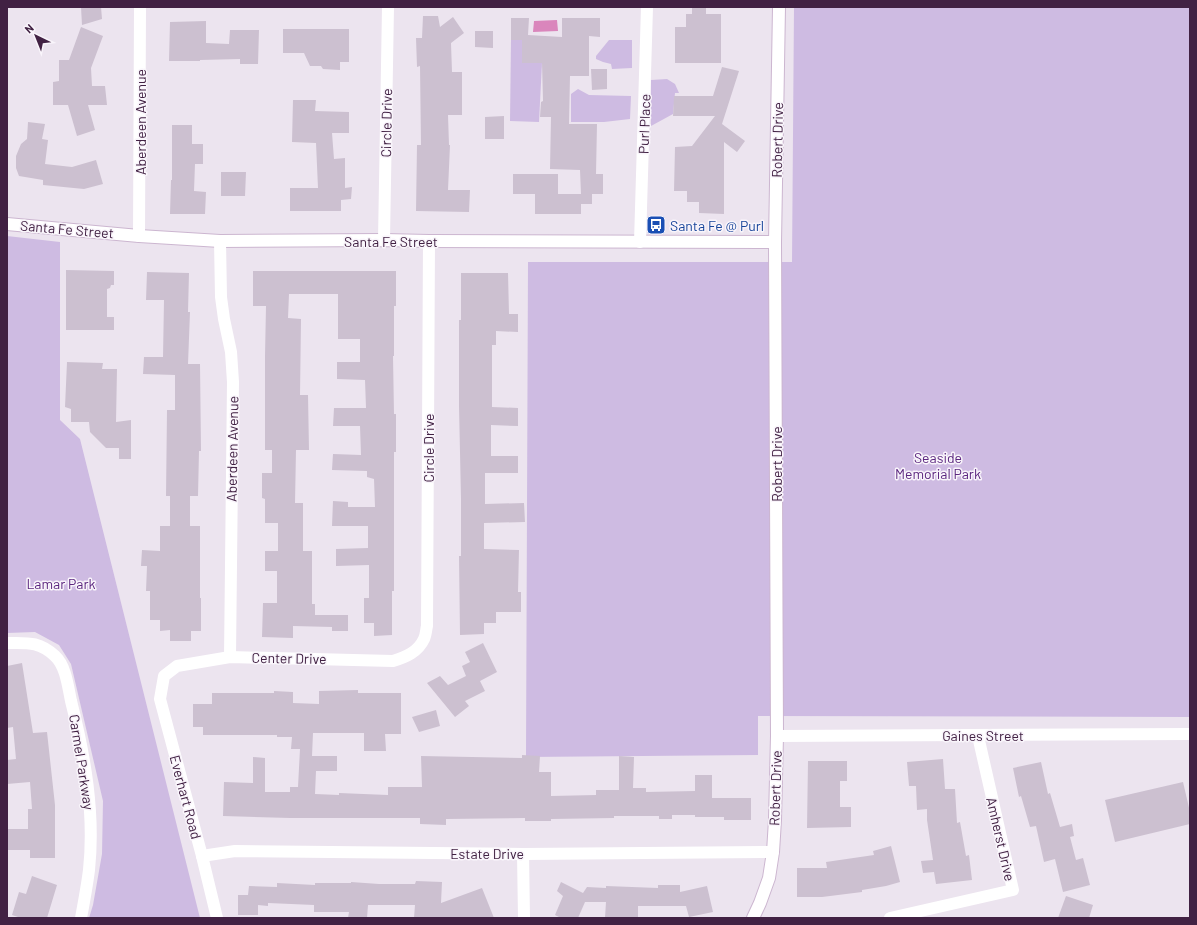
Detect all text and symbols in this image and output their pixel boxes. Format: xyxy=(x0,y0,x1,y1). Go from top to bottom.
north arrow xyxy=(16,16,56,56)
text: N xyxy=(22,21,36,36)
street label: Aberdeen Avenue xyxy=(132,69,149,175)
street label: Circle Drive xyxy=(377,88,395,158)
street label: Purl Place xyxy=(634,94,654,154)
street label: Robert Drive xyxy=(768,102,786,178)
bus stop icon: Santa Fe @ Purl xyxy=(645,214,667,236)
street label: Santa Fe Street xyxy=(20,216,114,242)
place label: Santa Fe @ Purl xyxy=(670,217,764,234)
street label: Santa Fe Street xyxy=(344,233,438,250)
street label: Aberdeen Avenue xyxy=(223,396,241,502)
street label: Circle Drive xyxy=(420,413,437,483)
street label: Robert Drive xyxy=(768,426,785,502)
park label: Seaside Memorial Park xyxy=(895,449,981,482)
park label: Lamar Park xyxy=(26,575,96,592)
street label: Center Drive xyxy=(251,649,327,667)
street label: Carmel Parkway xyxy=(66,713,98,812)
street label: Gaines Street xyxy=(942,727,1024,744)
street label: Robert Drive xyxy=(765,750,785,826)
street label: Everhart Road xyxy=(167,753,205,841)
street label: Amherst Drive xyxy=(983,795,1019,883)
street label: Estate Drive xyxy=(450,845,524,862)

